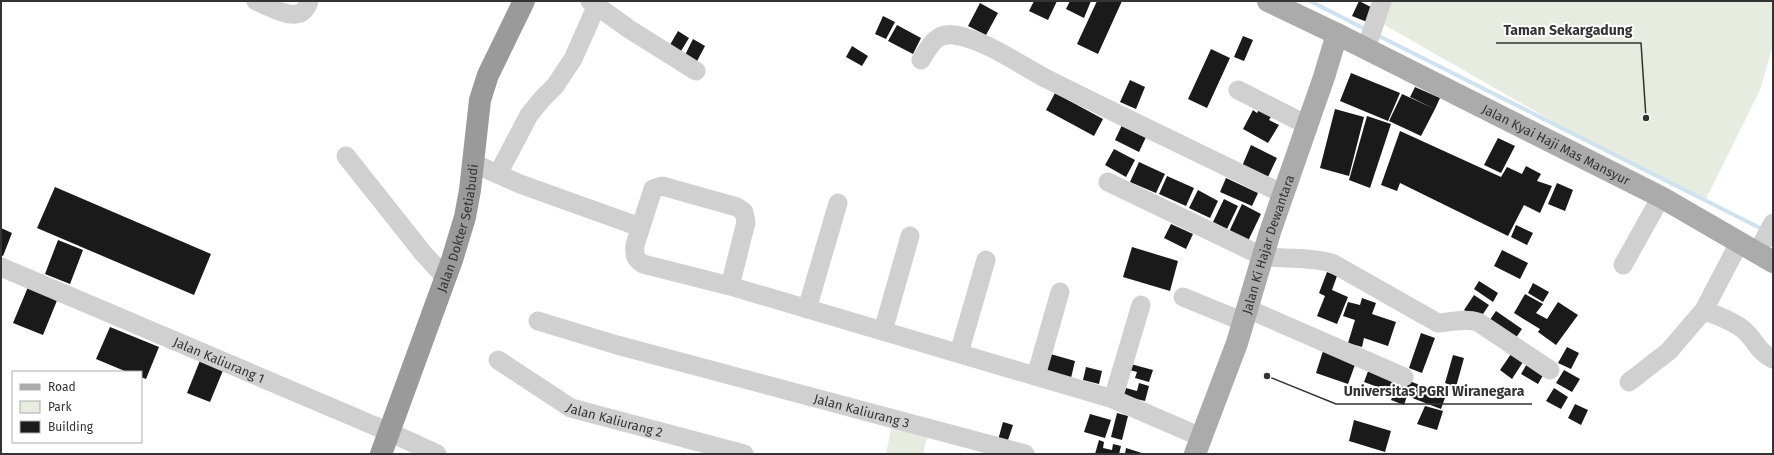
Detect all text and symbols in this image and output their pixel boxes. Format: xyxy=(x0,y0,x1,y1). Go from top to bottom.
callout: Taman Sekargadung xyxy=(1496,17,1641,43)
text: Taman Sekargadung xyxy=(1503,22,1633,39)
street label: Jalan Kyai Haji Mas Mansyur xyxy=(1480,101,1633,188)
street label: Jalan Dokter Setiabudi xyxy=(434,163,481,294)
street label: Jalan Ki Hajar Dewantara xyxy=(1239,173,1297,316)
street label: Jalan Kaliurang 1 xyxy=(171,334,267,386)
legend xyxy=(12,371,142,443)
callout: Universitas PGRI Wiranegara xyxy=(1336,378,1532,404)
text: Road xyxy=(48,380,76,394)
text: Universitas PGRI Wiranegara xyxy=(1344,383,1525,400)
street label: Jalan Kaliurang 3 xyxy=(812,391,911,431)
text: Park xyxy=(48,400,72,414)
street label: Jalan Kaliurang 2 xyxy=(564,400,664,440)
text: Building xyxy=(48,420,94,434)

